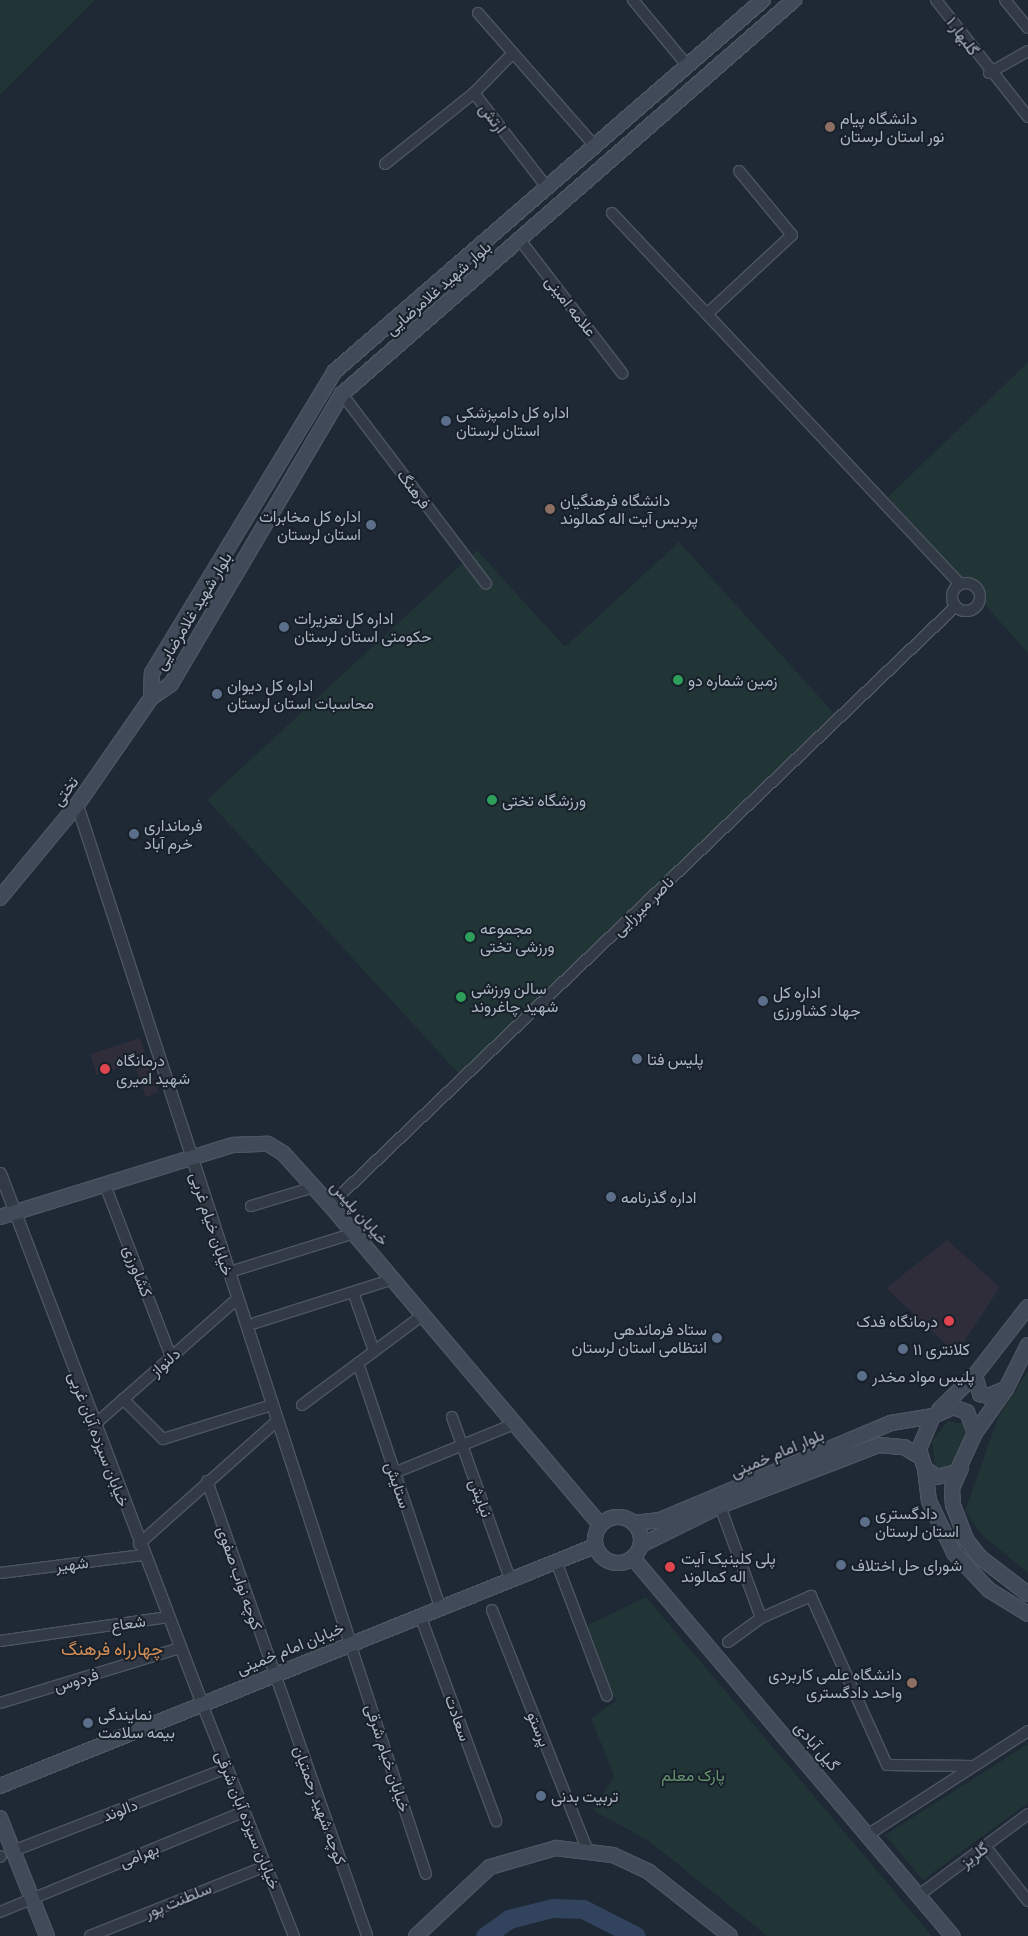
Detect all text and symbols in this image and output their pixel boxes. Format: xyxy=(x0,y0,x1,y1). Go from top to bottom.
street label: گلبهار ۱ xyxy=(943,13,983,59)
street label: ارتش xyxy=(475,99,511,137)
place label: دانشگاه پیام نور استان لرستان xyxy=(840,108,944,146)
marker: دانشگاه پیام نور استان لرستان xyxy=(824,121,836,133)
street label: بلوار شهید غلامرضایی xyxy=(381,237,495,339)
street label: علامه امینی xyxy=(541,272,601,340)
place label: اداره کل دامپزشکی استان لرستان xyxy=(456,402,569,440)
marker: اداره کل دامپزشکی استان لرستان xyxy=(440,415,452,427)
street label: فرهنگ xyxy=(393,466,435,512)
place label: دانشگاه فرهنگیان پردیس آیت اله کمالوند xyxy=(560,490,698,528)
marker: دانشگاه فرهنگیان پردیس آیت اله کمالوند xyxy=(544,503,556,515)
place label: اداره کل مخابرات استان لرستان xyxy=(259,506,361,544)
marker: اداره کل مخابرات استان لرستان xyxy=(365,519,377,531)
street label: بلوار شهید غلامرضایی xyxy=(150,549,236,673)
place label: اداره کل تعزیرات حکومتی استان لرستان xyxy=(294,608,432,646)
marker: اداره کل تعزیرات حکومتی استان لرستان xyxy=(278,621,290,633)
place label: زمین شماره دو xyxy=(688,670,777,690)
marker: زمین شماره دو xyxy=(672,674,684,686)
place label: اداره کل دیوان محاسبات استان لرستان xyxy=(227,675,374,713)
marker: اداره کل دیوان محاسبات استان لرستان xyxy=(211,688,223,700)
street label: تختی xyxy=(48,772,82,810)
place label: ورزشگاه تختی xyxy=(502,790,586,810)
marker: ورزشگاه تختی xyxy=(486,794,498,806)
place label: فرمانداری خرم آباد xyxy=(144,815,203,853)
marker: فرمانداری خرم آباد xyxy=(128,828,140,840)
street label: ناصر میرزایی xyxy=(608,872,678,940)
place label: مجموعه ورزشی تختی xyxy=(480,918,555,956)
marker: مجموعه ورزشی تختی xyxy=(464,931,476,943)
place label: سالن ورزشی شهید چاغروند xyxy=(471,978,558,1016)
place label: اداره کل جهاد کشاورزی xyxy=(773,982,861,1020)
marker: سالن ورزشی شهید چاغروند xyxy=(455,991,467,1003)
marker: اداره کل جهاد کشاورزی xyxy=(757,995,769,1007)
place label: پلیس فتا xyxy=(647,1049,703,1069)
place label: درمانگاه شهید امیری xyxy=(116,1050,190,1088)
marker: پلیس فتا xyxy=(631,1053,643,1065)
marker: درمانگاه شهید امیری xyxy=(98,1062,112,1076)
street label: خیابان خیام غربی xyxy=(186,1170,238,1278)
street label: خیابان پلیس xyxy=(327,1177,393,1249)
place label: اداره گذرنامه xyxy=(621,1187,697,1207)
marker: اداره گذرنامه xyxy=(605,1191,617,1203)
street label: کشاورزی xyxy=(119,1242,157,1300)
place label: درمانگاه فدک xyxy=(856,1311,938,1331)
marker: درمانگاه فدک xyxy=(942,1314,956,1328)
place label: ستاد فرماندهی انتظامی استان لرستان xyxy=(572,1319,707,1357)
marker: ستاد فرماندهی انتظامی استان لرستان xyxy=(711,1332,723,1344)
place label: کلانتری ۱۱ xyxy=(913,1339,970,1359)
marker: کلانتری ۱۱ xyxy=(897,1343,909,1355)
street label: دلنواز xyxy=(146,1344,184,1380)
place label: پلیس مواد مخدر xyxy=(872,1366,975,1386)
street label: خیابان سیزده آبان غربی xyxy=(64,1369,134,1509)
marker: پلیس مواد مخدر xyxy=(856,1370,868,1382)
street label: بلوار امام خمینی xyxy=(727,1425,827,1481)
street label: ستایش xyxy=(381,1459,415,1511)
street label: نیایش xyxy=(465,1476,497,1520)
place label: دادگستری استان لرستان xyxy=(875,1503,959,1541)
marker: دادگستری استان لرستان xyxy=(859,1516,871,1528)
street label: کوچه نواب صفوی xyxy=(213,1523,267,1633)
place label: پلی کلینیک آیت اله کمالوند xyxy=(681,1548,776,1586)
street label: شهیر xyxy=(54,1552,90,1576)
place label: شورای حل اختلاف xyxy=(851,1555,962,1575)
marker: شورای حل اختلاف xyxy=(835,1559,847,1571)
marker: پلی کلینیک آیت اله کمالوند xyxy=(663,1560,677,1574)
street label: شعاع xyxy=(109,1611,147,1635)
street label: خیابان امام خمینی xyxy=(233,1618,347,1678)
district label: چهارراه فرهنگ xyxy=(61,1637,163,1659)
street label: فردوس xyxy=(51,1664,101,1696)
place label: دانشگاه علمی کاربردی واحد دادگستری xyxy=(768,1664,902,1702)
marker: دانشگاه علمی کاربردی واحد دادگستری xyxy=(906,1677,918,1689)
street label: سعادت xyxy=(441,1692,475,1744)
street label: خیابان خیام شرقی xyxy=(361,1702,415,1814)
place label: نمایندگی بیمه سلامت xyxy=(98,1704,175,1742)
street label: پرستو xyxy=(523,1709,555,1749)
marker: نمایندگی بیمه سلامت xyxy=(82,1717,94,1729)
street label: گیل آبادی xyxy=(790,1717,844,1775)
street label: کوچه شهید رحمتیان xyxy=(290,1743,350,1867)
street label: خیابان سیزده آبان شرقی xyxy=(211,1748,285,1892)
park label: پارک معلم xyxy=(661,1765,725,1785)
place label: تربیت بدنی xyxy=(551,1786,618,1806)
marker: تربیت بدنی xyxy=(535,1790,547,1802)
street label: دالوند xyxy=(100,1795,140,1825)
street label: بهرامی xyxy=(117,1838,161,1872)
street label: گلریز xyxy=(956,1838,992,1872)
street label: سلطنت پور xyxy=(142,1878,214,1922)

